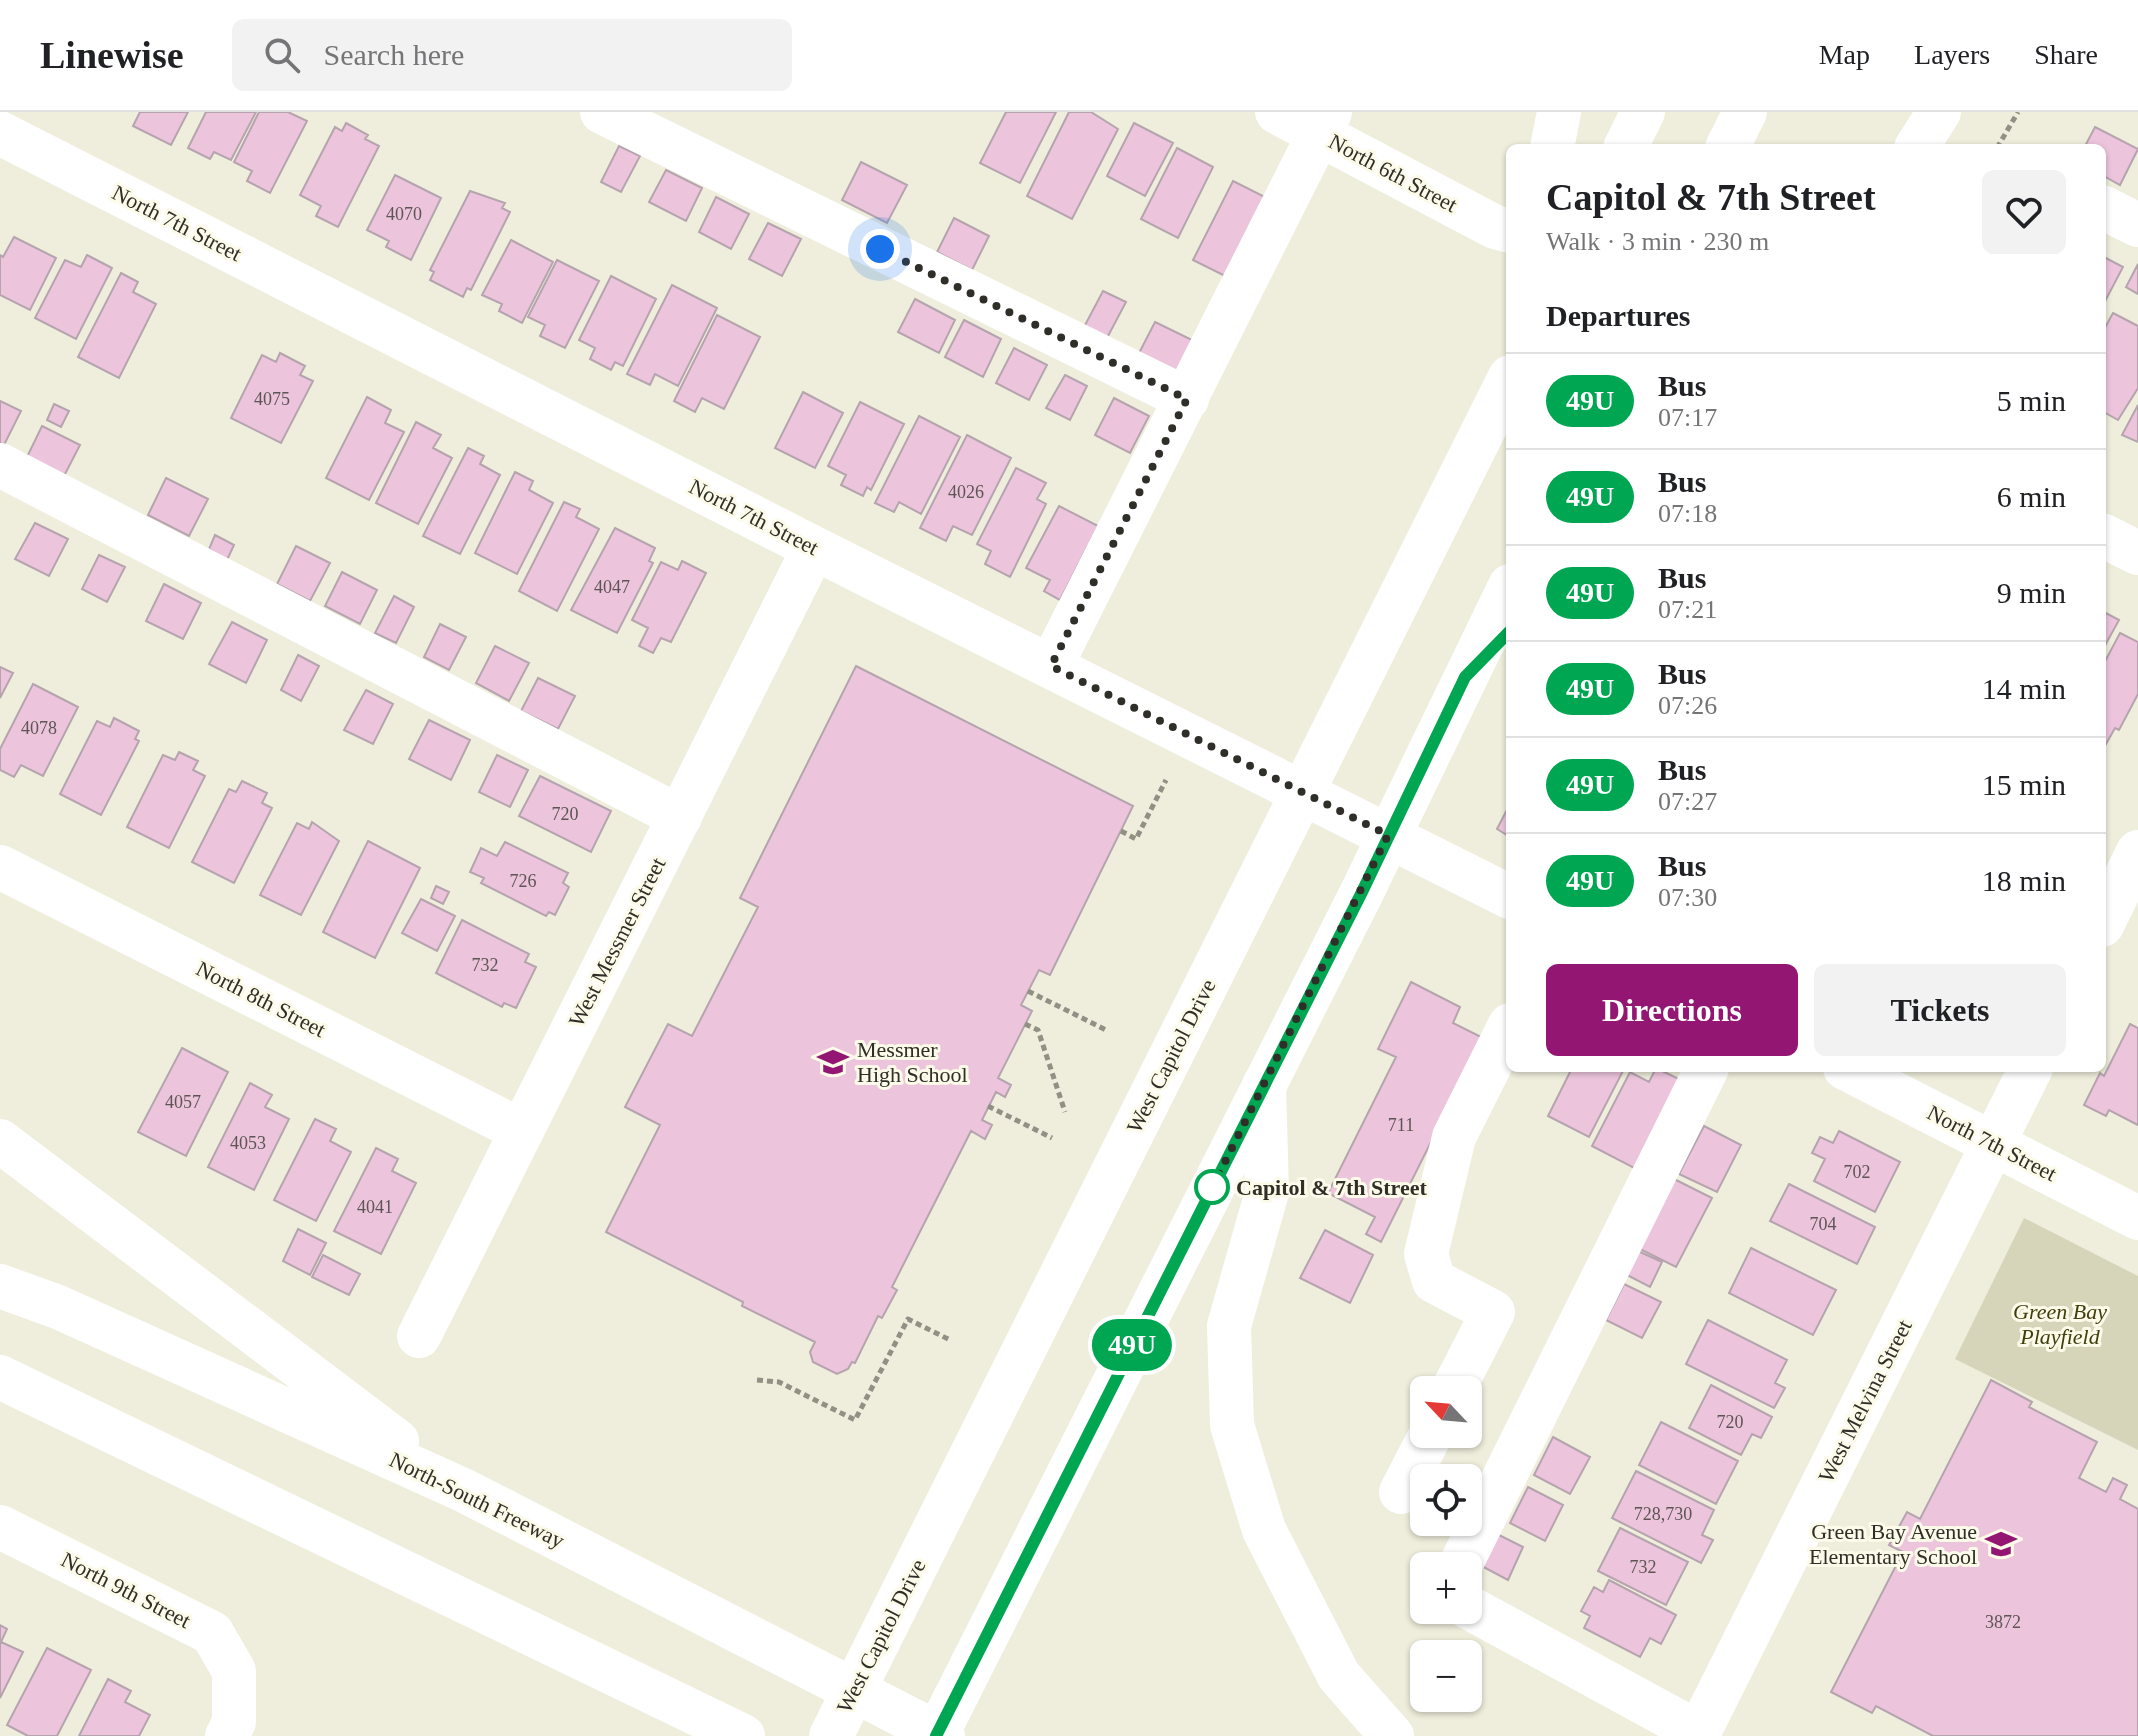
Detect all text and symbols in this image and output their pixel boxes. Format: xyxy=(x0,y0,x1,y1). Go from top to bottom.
search box xyxy=(232,19,792,91)
icon: search xyxy=(260,33,304,77)
text: Linewise xyxy=(40,34,184,76)
text: Search here xyxy=(324,38,464,71)
text: Map xyxy=(1819,39,1870,70)
text: Layers xyxy=(1914,39,1990,70)
text: Share xyxy=(2034,39,2098,70)
street label: North 6th Street xyxy=(1325,129,1461,217)
button: heart xyxy=(1982,170,2066,254)
text: Capitol & 7th Street xyxy=(1546,176,1876,218)
street label: North 7th Street xyxy=(108,180,246,266)
house number: 4070 xyxy=(386,204,422,224)
text: Walk · 3 min · 230 m xyxy=(1546,227,1769,256)
your location xyxy=(860,229,900,269)
text: Departures xyxy=(1546,299,1690,332)
text: Bus xyxy=(1658,369,1706,402)
text: 5 min xyxy=(1997,384,2066,417)
text: 49U xyxy=(1566,385,1614,416)
house number: 4075 xyxy=(254,389,290,409)
text: 07:17 xyxy=(1658,403,1717,432)
text: Bus xyxy=(1658,465,1706,498)
street label: North 7th Street xyxy=(685,474,823,560)
text: 6 min xyxy=(1997,480,2066,513)
text: 49U xyxy=(1566,481,1614,512)
house number: 4026 xyxy=(948,482,984,502)
text: 07:18 xyxy=(1658,499,1717,528)
text: Bus xyxy=(1658,561,1706,594)
text: 9 min xyxy=(1997,576,2066,609)
house number: 4047 xyxy=(594,577,630,597)
text: 49U xyxy=(1566,577,1614,608)
text: 07:21 xyxy=(1658,595,1717,624)
text: Bus xyxy=(1658,657,1706,690)
text: 14 min xyxy=(1982,672,2066,705)
text: 49U xyxy=(1566,673,1614,704)
text: 07:26 xyxy=(1658,691,1717,720)
house number: 4078 xyxy=(21,718,57,738)
text: Bus xyxy=(1658,753,1706,786)
text: 15 min xyxy=(1982,768,2066,801)
text: 49U xyxy=(1566,769,1614,800)
text: 07:27 xyxy=(1658,787,1717,816)
house number: 720 xyxy=(552,804,579,824)
text: Bus xyxy=(1658,849,1706,882)
street label: West Messmer Street xyxy=(564,853,670,1031)
text: 18 min xyxy=(1982,864,2066,897)
text: 49U xyxy=(1566,865,1614,896)
house number: 726 xyxy=(510,871,537,891)
text: 07:30 xyxy=(1658,883,1717,912)
house number: 732 xyxy=(472,955,499,975)
street label: North 8th Street xyxy=(192,956,330,1042)
button: Directions xyxy=(1546,964,1798,1056)
button: Tickets xyxy=(1814,964,2066,1056)
street label: West Capitol Drive xyxy=(1121,975,1221,1137)
place label: Messmer High School xyxy=(857,1037,968,1087)
school or university icon: Messmer High School xyxy=(816,1045,850,1079)
house number: 4057 xyxy=(165,1092,201,1112)
street label: North 7th Street xyxy=(1923,1100,2061,1186)
house number: 711 xyxy=(1388,1115,1414,1135)
house number: 4053 xyxy=(230,1133,266,1153)
house number: 702 xyxy=(1844,1162,1871,1182)
marker: Capitol & 7th Street xyxy=(1195,1170,1229,1204)
place label: Capitol & 7th Street xyxy=(1236,1175,1428,1200)
house number: 4041 xyxy=(357,1197,393,1217)
house number: 704 xyxy=(1810,1214,1837,1234)
park label: Green Bay Playfield xyxy=(2013,1299,2107,1349)
street label: West Melvina Street xyxy=(1813,1316,1917,1486)
line badge: 49U xyxy=(1086,1319,1178,1371)
text: 49U xyxy=(1108,1329,1156,1360)
north arrow xyxy=(1410,1376,1482,1448)
map controls xyxy=(1410,1376,1482,1712)
house number: 720 xyxy=(1717,1412,1744,1432)
street label: North-South Freeway xyxy=(386,1447,568,1553)
button: locate xyxy=(1410,1464,1482,1536)
house number: 728,730 xyxy=(1634,1504,1692,1524)
place label: Green Bay Avenue Elementary School xyxy=(1809,1519,1977,1569)
school or university icon: Green Bay Avenue Elementary School xyxy=(1984,1527,2018,1561)
street label: North 9th Street xyxy=(57,1547,195,1633)
button: + xyxy=(1410,1552,1482,1624)
street label: West Capitol Drive xyxy=(831,1555,931,1717)
house number: 732 xyxy=(1630,1557,1657,1577)
house number: 3872 xyxy=(1985,1612,2021,1632)
button: − xyxy=(1410,1640,1482,1712)

